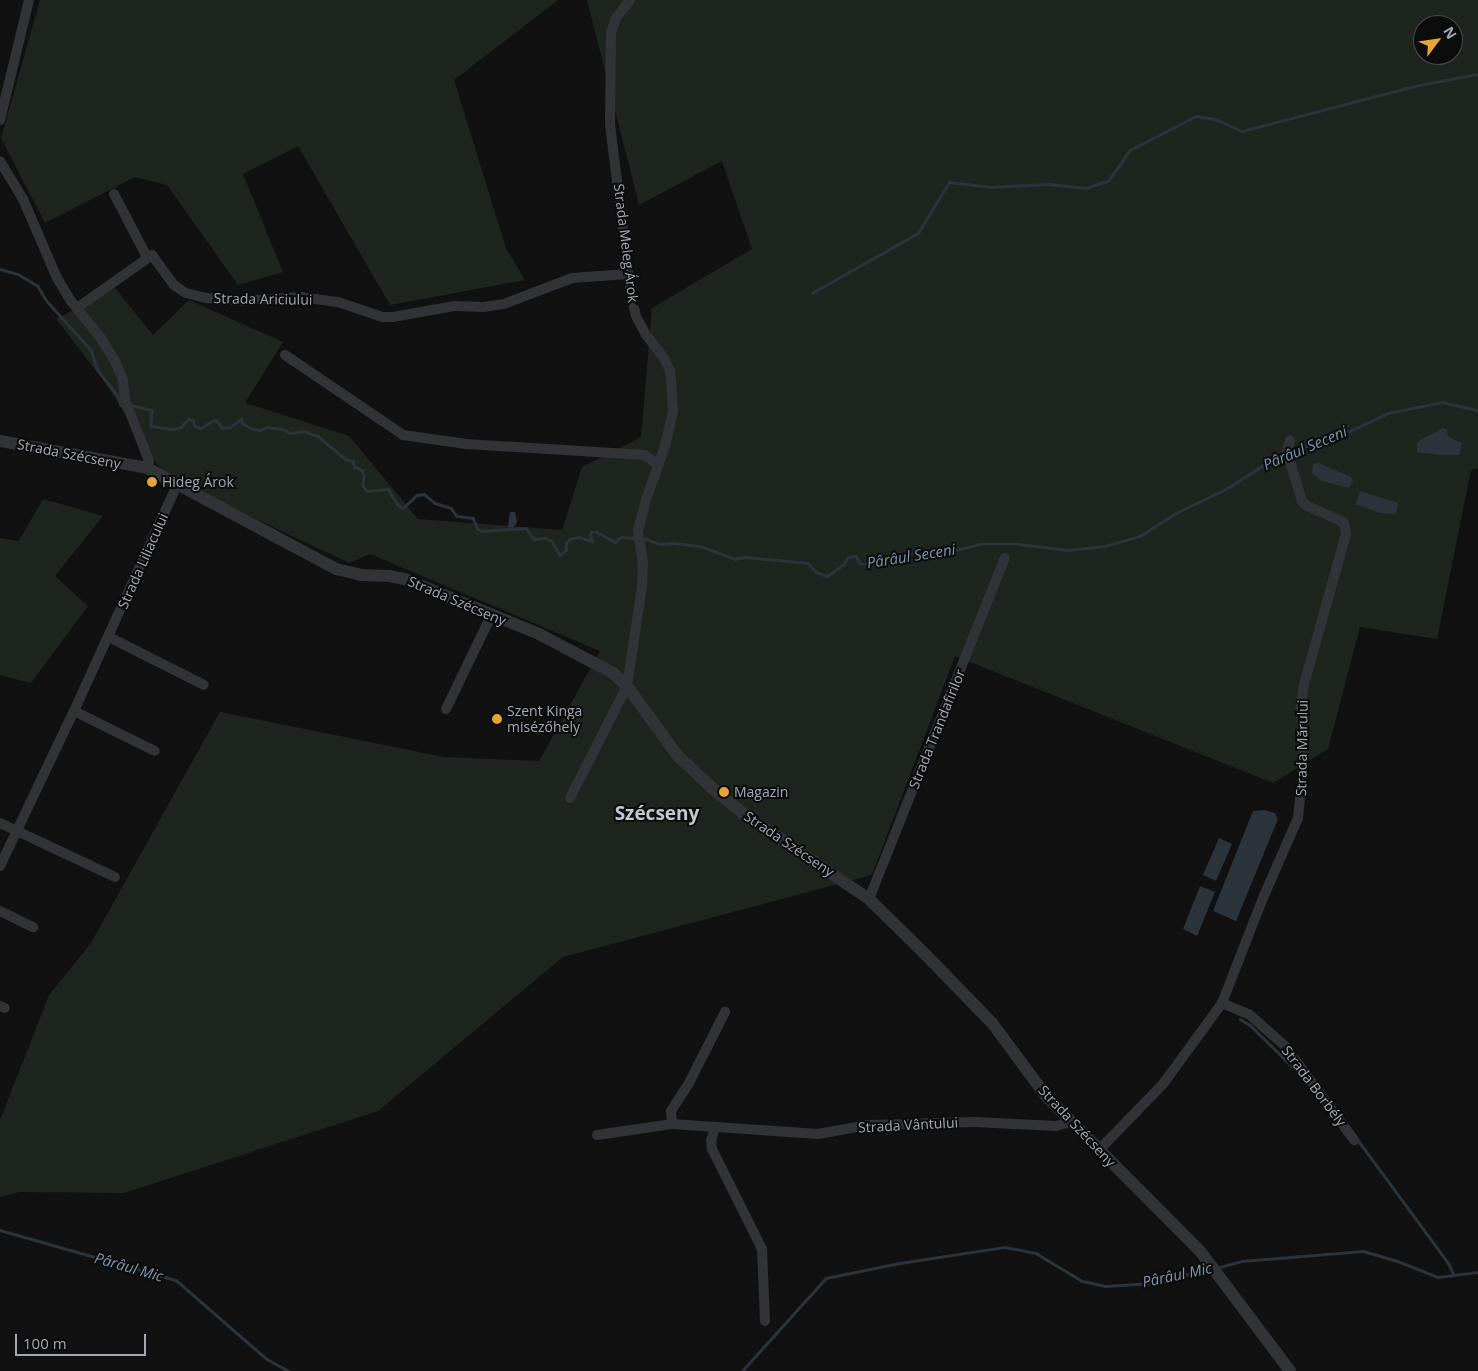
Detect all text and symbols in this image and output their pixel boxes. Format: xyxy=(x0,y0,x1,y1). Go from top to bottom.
north arrow xyxy=(1413,15,1463,65)
text: N xyxy=(1439,23,1462,42)
street label: Strada Meleg Árok xyxy=(610,183,642,303)
street label: Strada Ariciului xyxy=(213,290,313,308)
water label: Pârâul Seceni xyxy=(1260,422,1350,474)
street label: Strada Szécseny xyxy=(16,436,122,472)
place label: Hideg Árok xyxy=(162,474,234,490)
marker: Hideg Árok xyxy=(146,476,158,488)
street label: Strada Liliacului xyxy=(114,511,172,611)
water label: Pârâul Seceni xyxy=(865,540,957,572)
street label: Strada Szécseny xyxy=(405,573,509,629)
street label: Strada Trandafirilor xyxy=(905,667,969,791)
street label: Strada Mărului xyxy=(1293,700,1311,796)
place label: Szent Kinga misézőhely xyxy=(507,703,582,736)
marker: Szent Kinga misézőhely xyxy=(491,713,503,725)
place label: Magazin xyxy=(734,784,788,800)
marker: Magazin xyxy=(718,786,730,798)
district label: Szécseny xyxy=(615,803,699,825)
street label: Strada Szécseny xyxy=(741,808,837,880)
street label: Strada Borbély xyxy=(1278,1042,1350,1130)
street label: Strada Szécseny xyxy=(1035,1082,1119,1170)
street label: Strada Vântului xyxy=(858,1114,958,1136)
water label: Pârâul Mic xyxy=(92,1249,166,1285)
water label: Pârâul Mic xyxy=(1140,1259,1214,1291)
scale bar xyxy=(18,1324,149,1356)
text: 100 m xyxy=(23,1333,67,1353)

